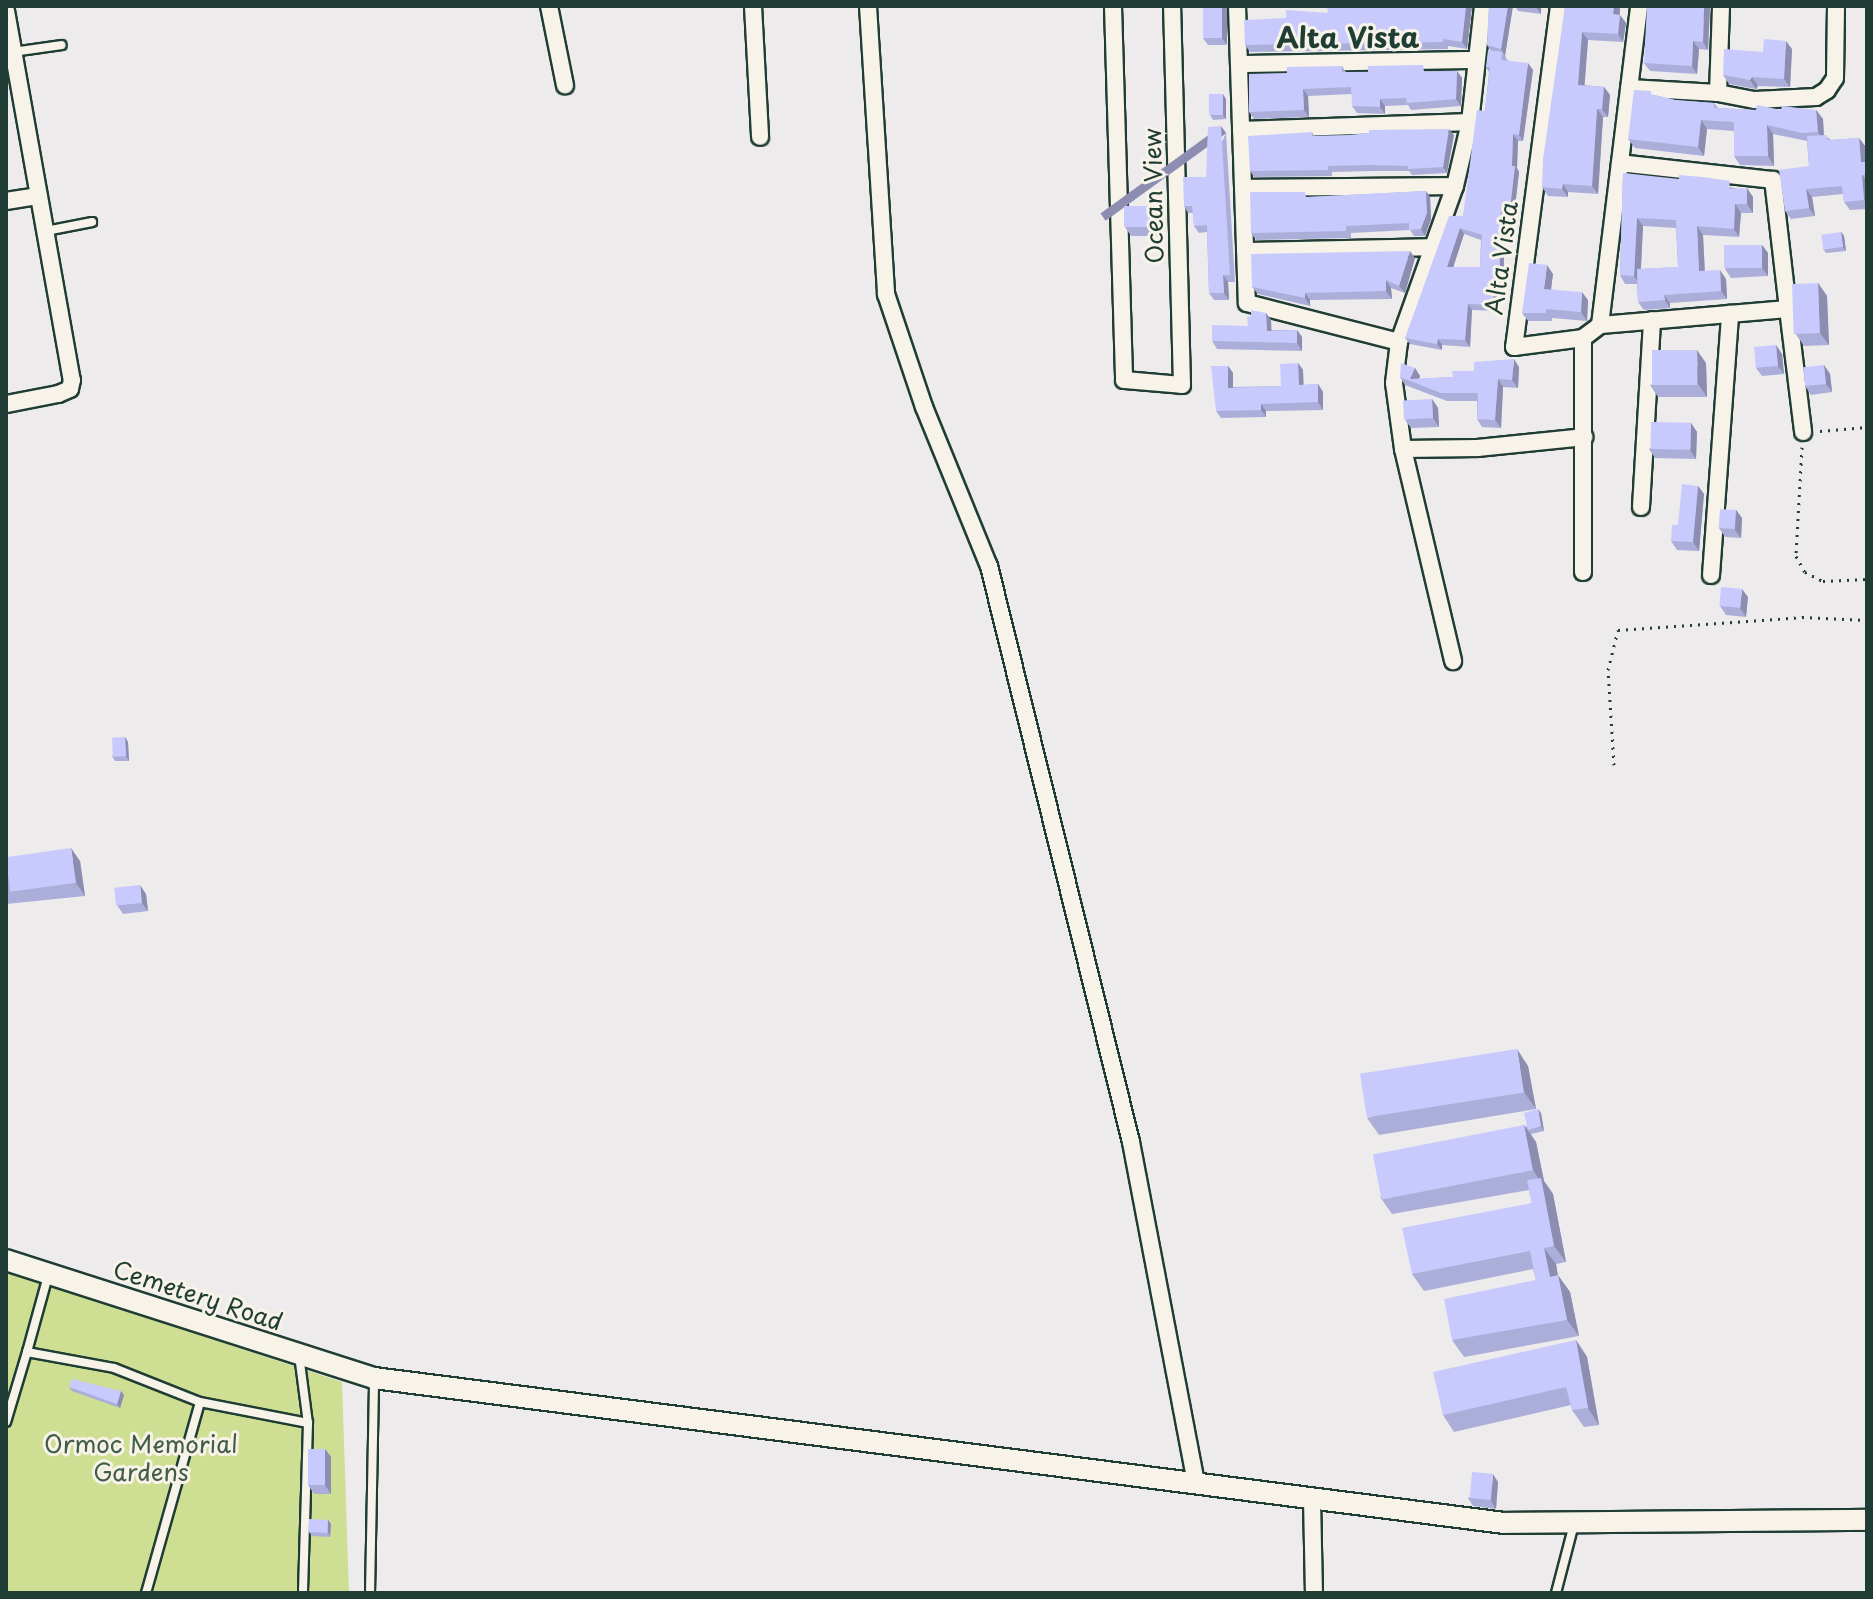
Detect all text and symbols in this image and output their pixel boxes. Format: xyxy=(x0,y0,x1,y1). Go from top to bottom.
district label: Alta Vista xyxy=(1276,20,1420,54)
street label: Ocean View xyxy=(1137,128,1169,264)
street label: Alta Vista xyxy=(1479,198,1523,318)
street label: Cemetery Road xyxy=(109,1254,287,1336)
park label: Ormoc Memorial Gardens xyxy=(43,1430,239,1486)

